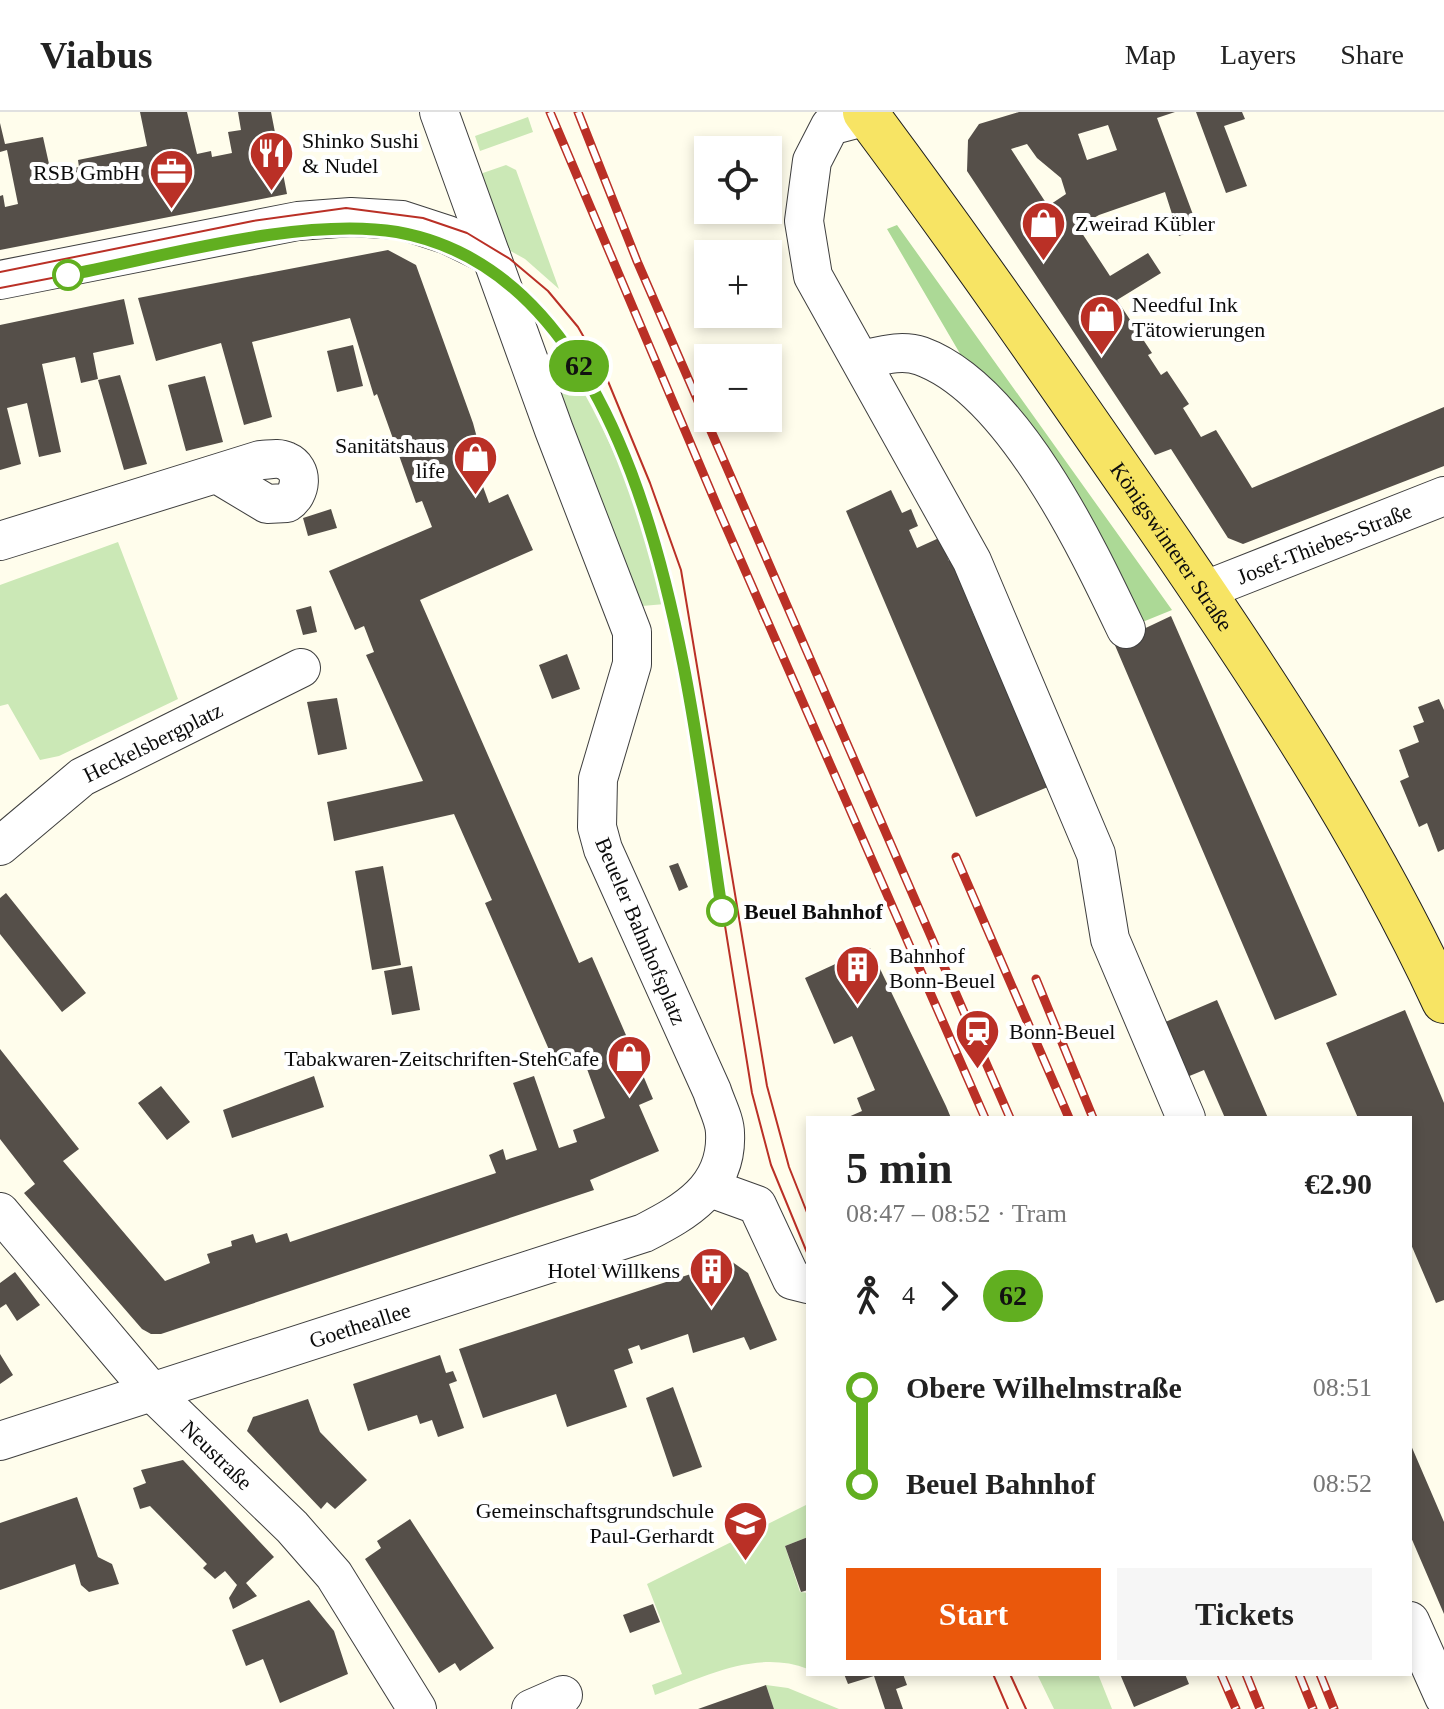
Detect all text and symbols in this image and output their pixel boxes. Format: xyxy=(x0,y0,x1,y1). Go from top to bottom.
text: Viabus xyxy=(40,34,153,76)
text: Map xyxy=(1125,39,1176,70)
text: Layers xyxy=(1220,39,1296,70)
text: Share xyxy=(1340,39,1404,70)
place label: Shinko Sushi & Nudel xyxy=(302,128,419,178)
restaurant icon: Shinko Sushi & Nudel xyxy=(247,129,295,192)
map controls xyxy=(694,136,782,432)
button: locate xyxy=(694,136,782,224)
office icon: RSB GmbH xyxy=(147,148,195,211)
place label: RSB GmbH xyxy=(33,160,140,185)
shop icon: Zweirad Kübler xyxy=(1020,199,1068,262)
place label: Zweirad Kübler xyxy=(1075,211,1216,236)
button: + xyxy=(694,240,782,328)
unlabelled marker xyxy=(53,260,83,290)
place label: Needful Ink Tätowierungen xyxy=(1132,292,1265,342)
shop icon: Needful Ink Tätowierungen xyxy=(1077,293,1125,356)
line badge: 62 xyxy=(543,340,615,392)
button: − xyxy=(694,344,782,432)
text: 62 xyxy=(565,350,593,381)
place label: Sanitätshaus life xyxy=(335,433,445,483)
shop icon: Sanitätshaus life xyxy=(452,434,500,497)
street label: Königswinterer Straße xyxy=(1106,457,1238,635)
street label: Josef-Thiebes-Straße xyxy=(1233,498,1415,589)
street label: Heckelsbergplatz xyxy=(79,697,227,787)
street label: Beueler Bahnhofsplatz xyxy=(590,834,692,1029)
marker: Beuel Bahnhof xyxy=(707,896,737,926)
place label: Beuel Bahnhof xyxy=(744,899,883,924)
place label: Bahnhof Bonn-Beuel xyxy=(889,943,995,993)
building icon: Bahnhof Bonn-Beuel xyxy=(834,944,882,1007)
station icon: Bonn-Beuel xyxy=(954,1007,1002,1070)
place label: Bonn-Beuel xyxy=(1009,1019,1115,1044)
shop icon: Tabakwaren-Zeitschriften-StehCafe xyxy=(606,1034,654,1097)
place label: Tabakwaren-Zeitschriften-StehCafe xyxy=(284,1046,599,1071)
text: 5 min xyxy=(846,1144,952,1193)
text: €2.90 xyxy=(1305,1167,1372,1200)
text: 08:47 – 08:52 · Tram xyxy=(846,1199,1067,1228)
building icon: Hotel Willkens xyxy=(687,1246,735,1309)
place label: Hotel Willkens xyxy=(547,1258,680,1283)
icon: walk xyxy=(846,1274,890,1318)
icon: forward xyxy=(927,1274,971,1318)
text: 62 xyxy=(999,1280,1027,1311)
text: 4 xyxy=(902,1281,915,1310)
street label: Goetheallee xyxy=(306,1297,414,1353)
text: Obere Wilhelmstraße xyxy=(906,1371,1182,1404)
text: 08:51 xyxy=(1313,1373,1372,1402)
street label: Neustraße xyxy=(176,1415,258,1495)
text: Beuel Bahnhof xyxy=(906,1467,1095,1500)
text: 08:52 xyxy=(1313,1469,1372,1498)
place label: Gemeinschaftsgrundschule Paul-Gerhardt xyxy=(476,1498,714,1548)
school or university icon: Gemeinschaftsgrundschule Paul-Gerhardt xyxy=(721,1499,769,1562)
button: Start xyxy=(846,1568,1101,1660)
button: Tickets xyxy=(1117,1568,1372,1660)

